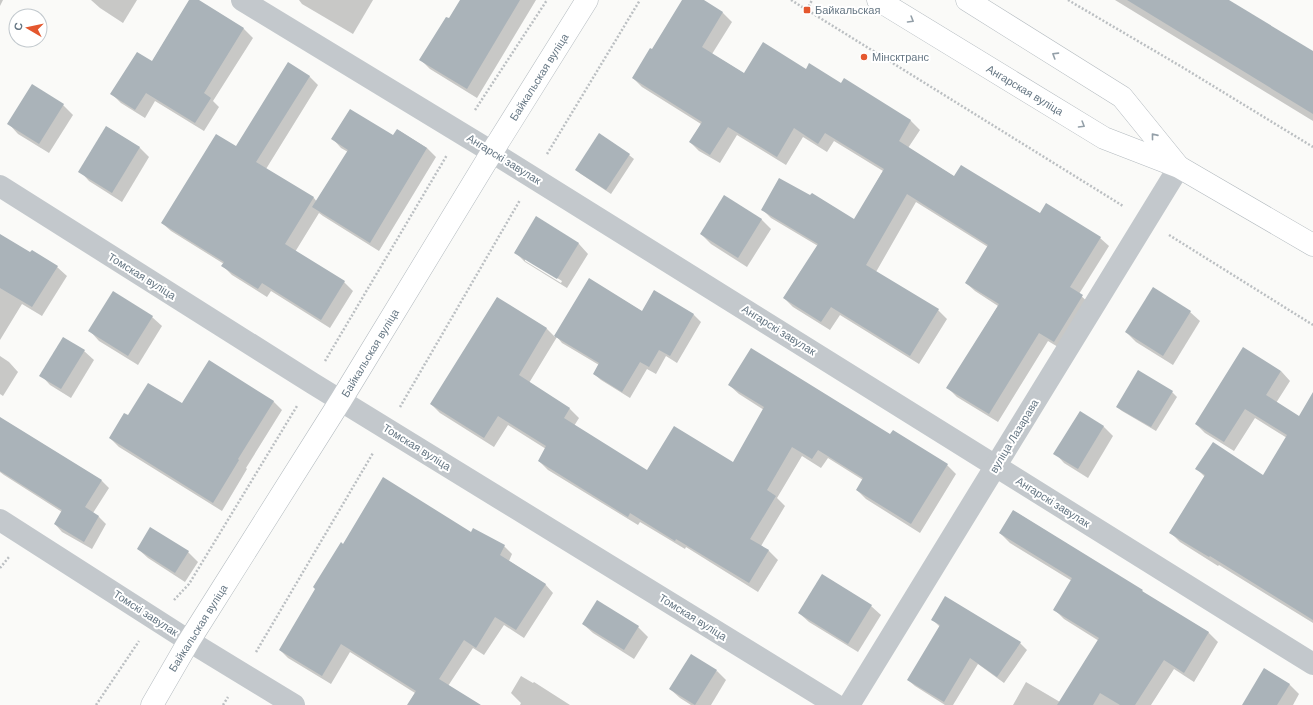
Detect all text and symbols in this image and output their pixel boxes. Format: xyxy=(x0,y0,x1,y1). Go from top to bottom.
place label: Байкальская xyxy=(815,4,880,16)
marker: Байкальская xyxy=(802,5,812,15)
north arrow xyxy=(8,8,48,48)
one-way arrow xyxy=(907,16,914,23)
text: С xyxy=(12,22,25,31)
street label: Байкальская вуліца xyxy=(507,30,571,123)
place label: Мінсктранс xyxy=(872,51,929,63)
marker: Мінсктранс xyxy=(859,52,869,62)
one-way arrow xyxy=(1052,52,1059,60)
street label: Ангарская вуліца xyxy=(985,62,1066,118)
one-way arrow xyxy=(1078,120,1085,127)
street label: Ангарскі завулак xyxy=(465,131,543,187)
one-way arrow xyxy=(1152,134,1159,141)
street label: Томская вуліца xyxy=(106,250,179,302)
street label: Ангарскі завулак xyxy=(740,302,818,358)
street label: Байкальская вуліца xyxy=(339,306,402,399)
street label: вуліца Лазарава xyxy=(987,396,1041,475)
street label: Томская вуліца xyxy=(381,421,454,473)
street label: Ангарскі завулак xyxy=(1014,474,1092,530)
street label: Байкальская вуліца xyxy=(166,581,230,674)
street label: Томскі завулак xyxy=(111,588,181,638)
street label: Томская вуліца xyxy=(657,591,730,643)

